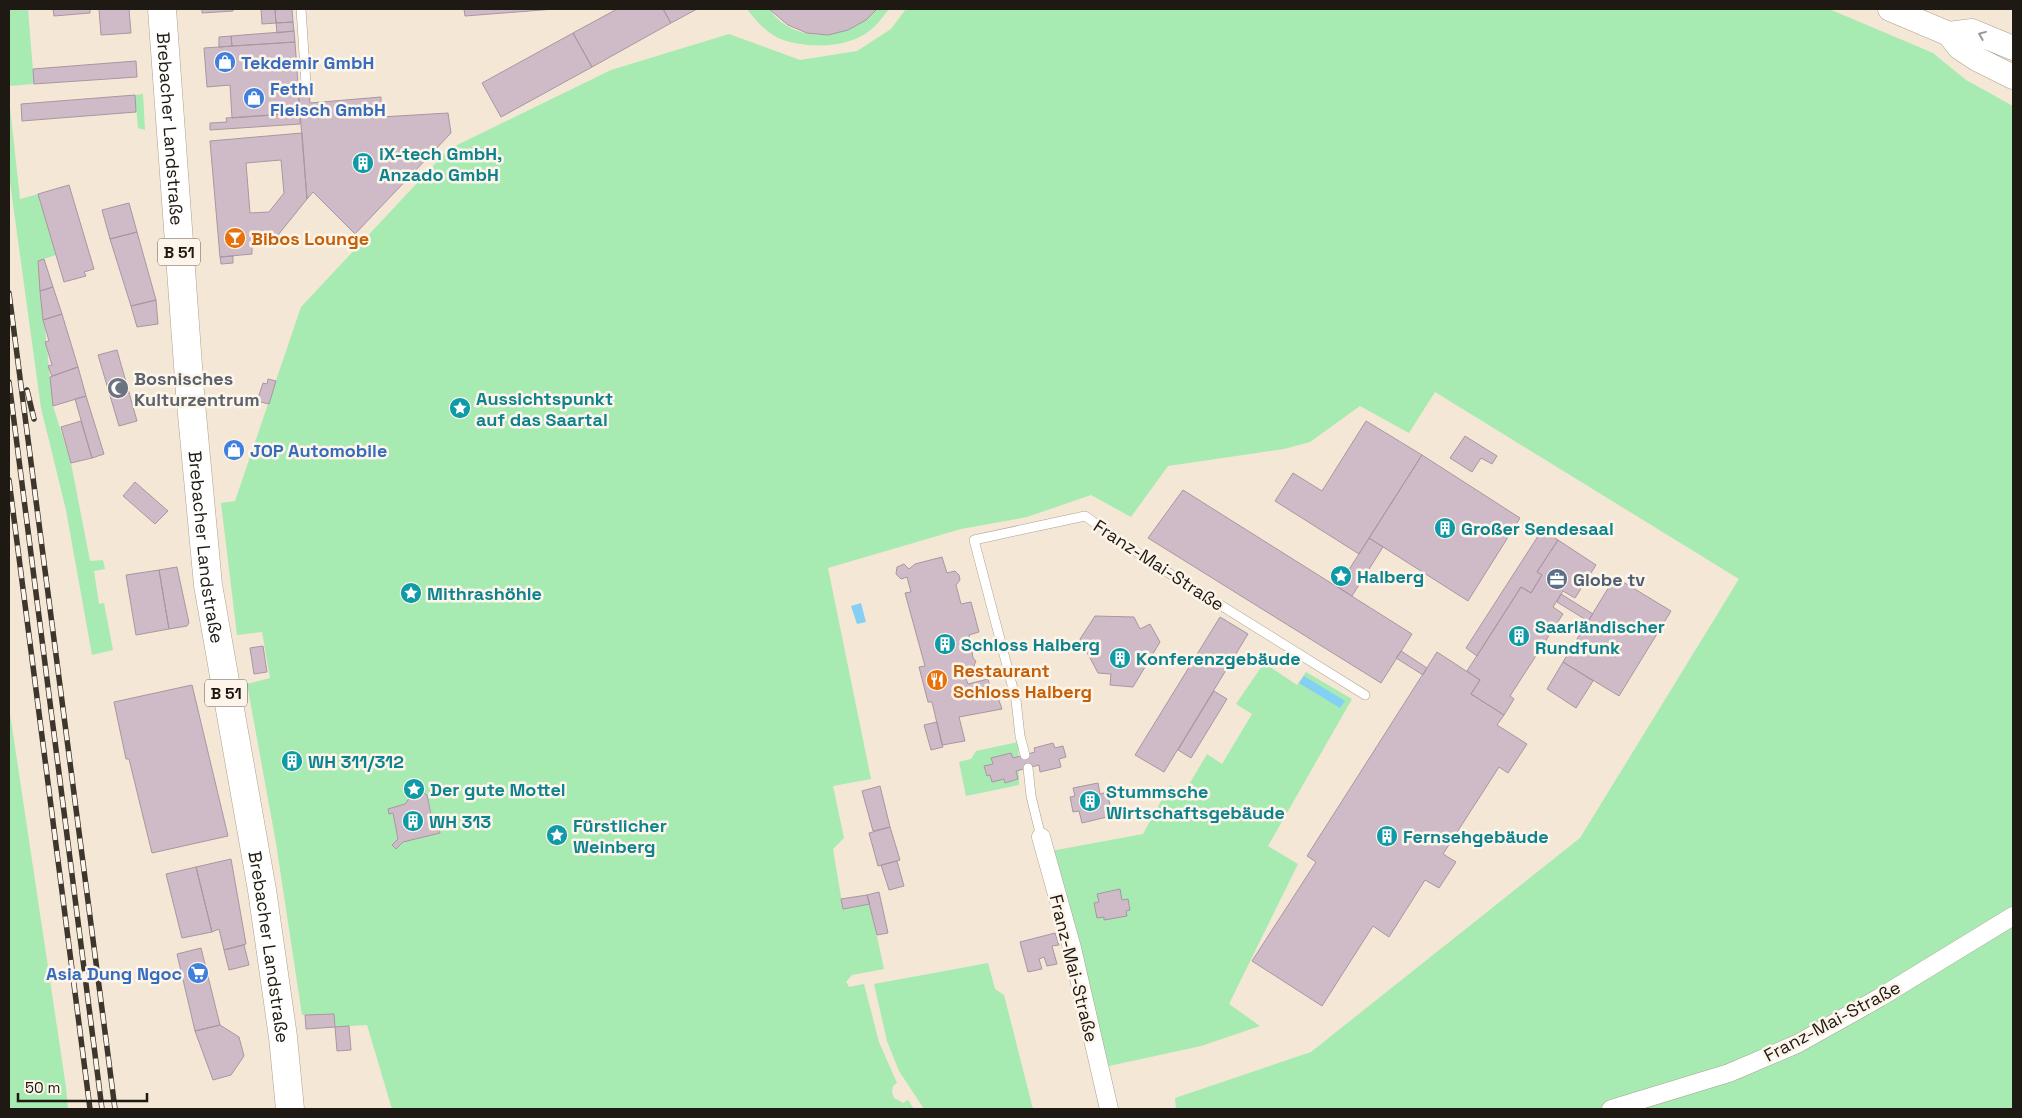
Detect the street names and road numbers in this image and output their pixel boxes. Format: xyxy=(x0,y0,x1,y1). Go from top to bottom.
street label: Brebacher Landstraße xyxy=(152,31,189,226)
road number: B 51 xyxy=(158,238,200,266)
street label: Brebacher Landstraße xyxy=(184,450,230,645)
street label: Franz-Mai-Straße xyxy=(1089,514,1229,616)
road number: B 51 xyxy=(205,680,247,706)
street label: Brebacher Landstraße xyxy=(244,849,295,1044)
street label: Franz-Mai-Straße xyxy=(1045,892,1103,1044)
street label: Franz-Mai-Straße xyxy=(1760,975,1904,1067)

